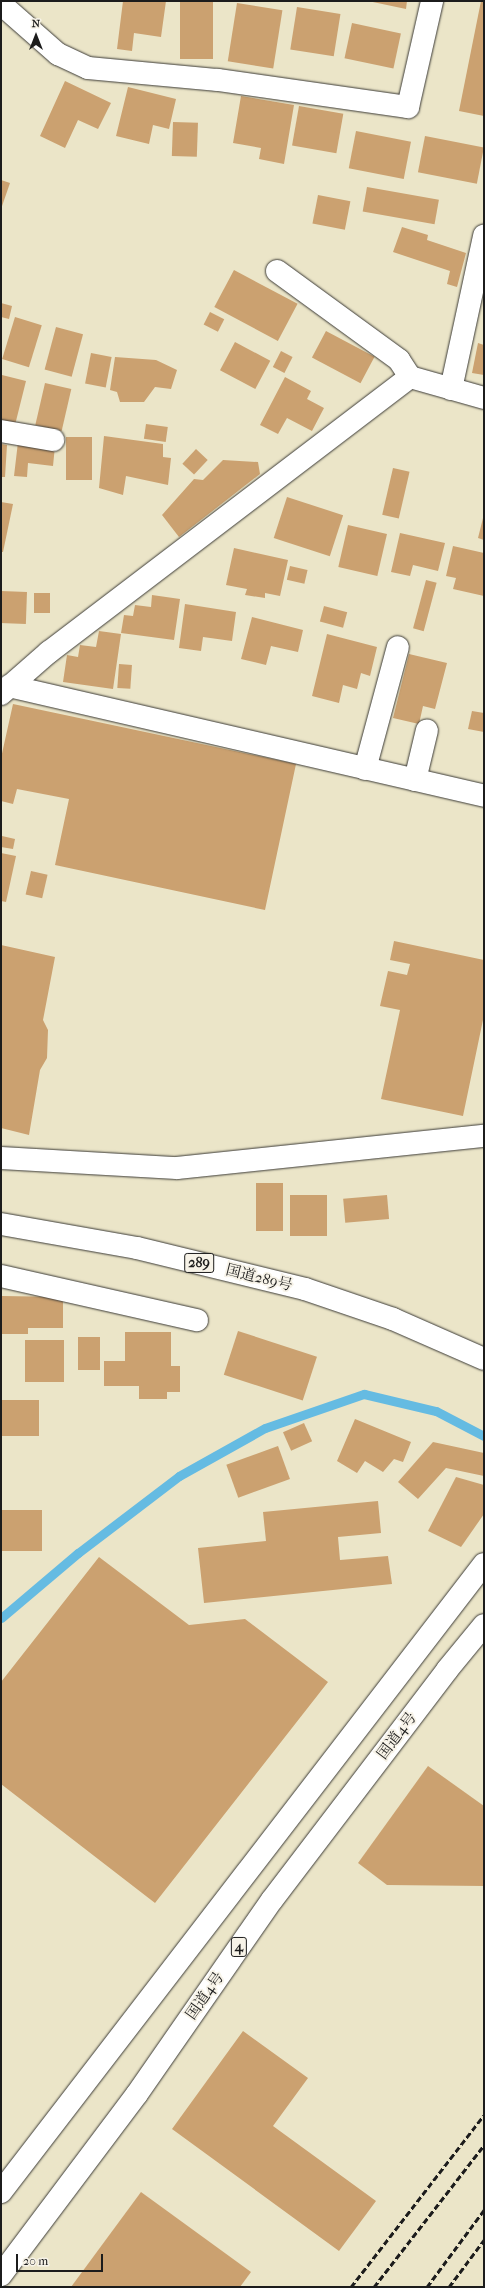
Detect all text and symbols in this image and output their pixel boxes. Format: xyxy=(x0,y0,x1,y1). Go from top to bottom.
north arrow xyxy=(16,16,56,56)
text: N xyxy=(32,17,40,30)
road number: 289 xyxy=(184,1251,214,1275)
street label: 国道289号 xyxy=(224,1261,294,1295)
street label: 国道4号 xyxy=(374,1709,420,1763)
road number: 4 xyxy=(230,1935,248,1959)
street label: 国道4号 xyxy=(182,1969,228,2023)
scale bar xyxy=(18,2246,105,2272)
text: 20 m xyxy=(23,2254,48,2268)

